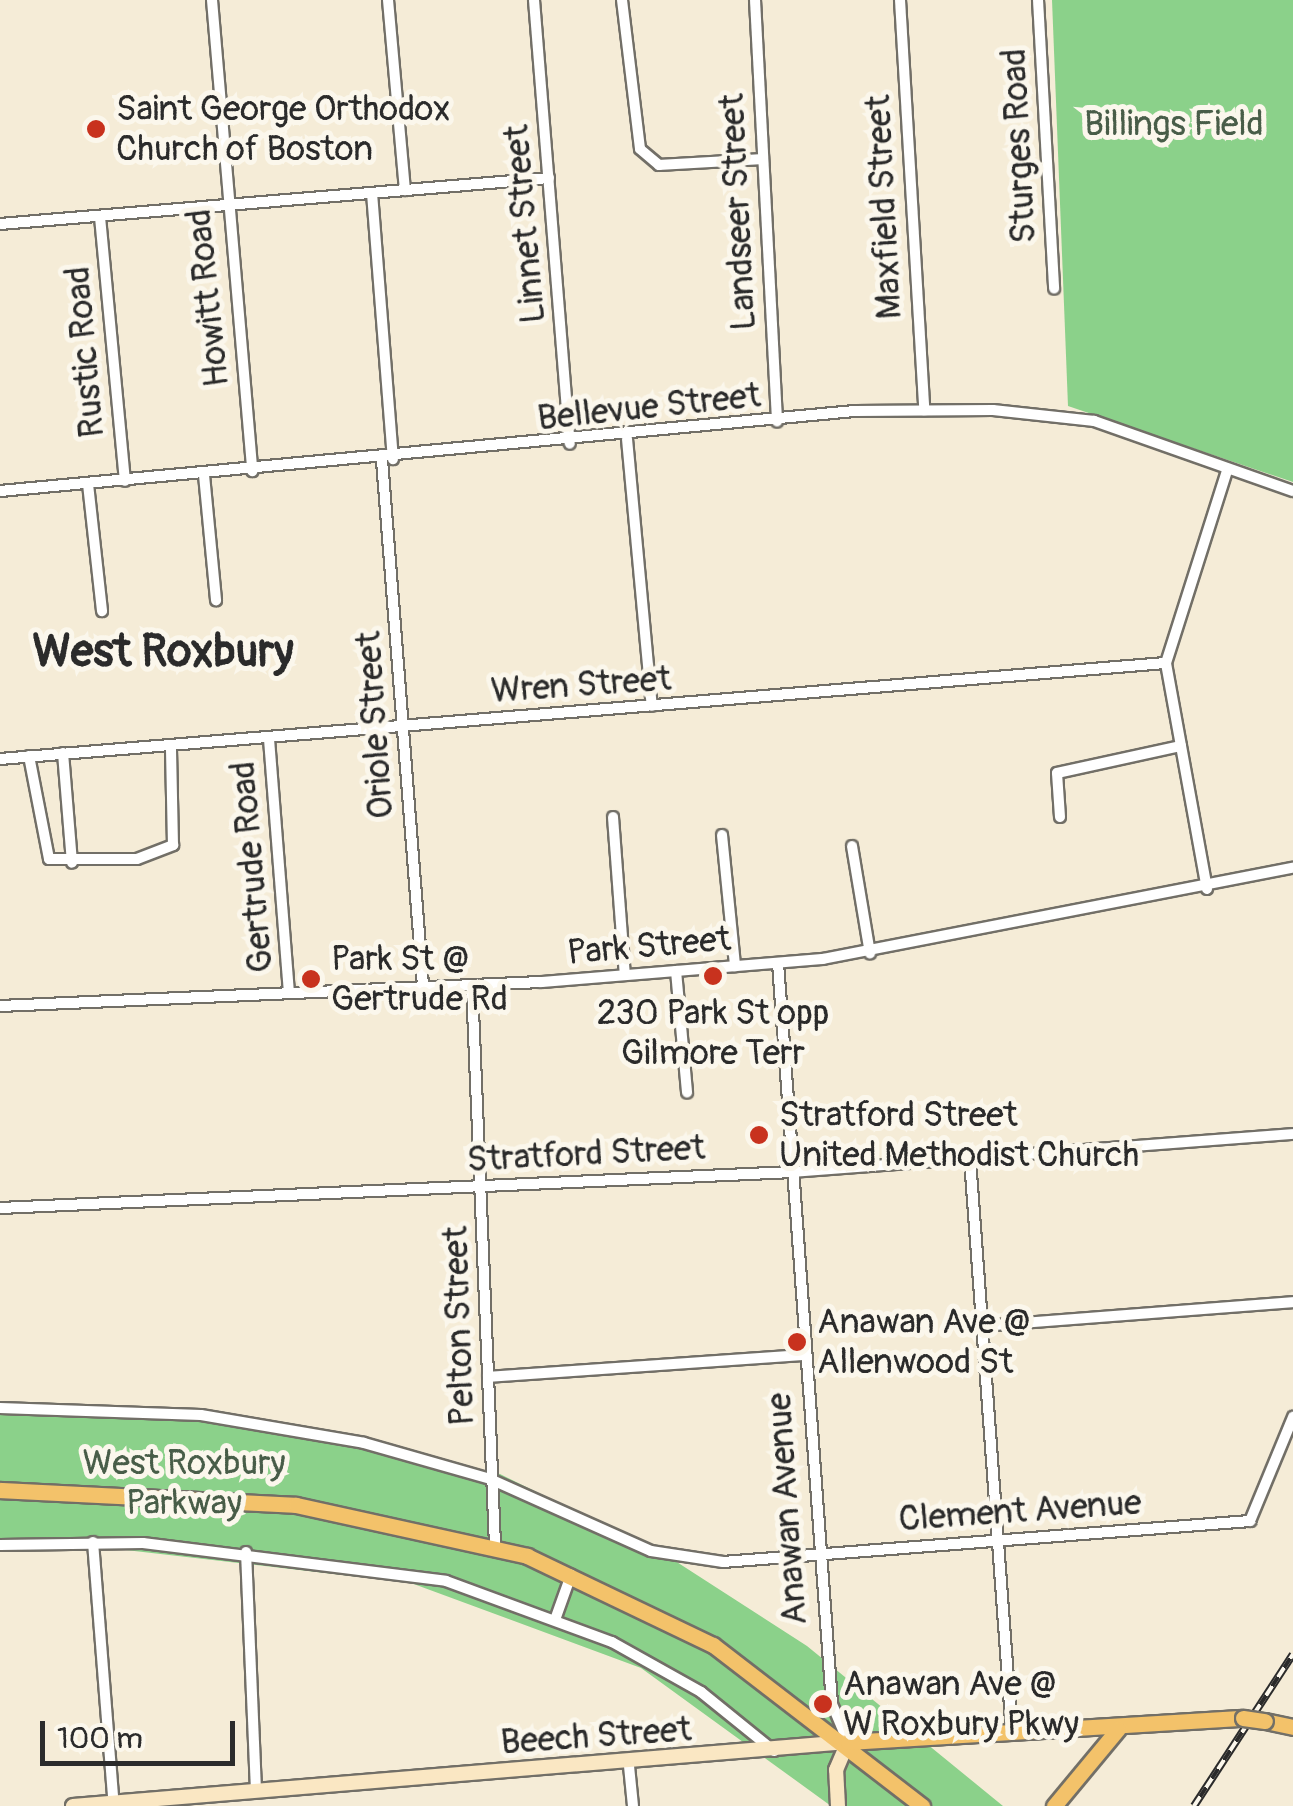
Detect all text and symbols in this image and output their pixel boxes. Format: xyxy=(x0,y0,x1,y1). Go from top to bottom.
street label: Sturges Road xyxy=(993,47,1045,245)
place label: Saint George Orthodox Church of Boston xyxy=(116,88,450,170)
street label: Landseer Street xyxy=(711,93,765,331)
street label: Maxfield Street xyxy=(857,94,911,320)
park label: Billings Field xyxy=(1084,103,1264,145)
marker: Saint George Orthodox Church of Boston xyxy=(85,118,107,140)
street label: Linnet Street xyxy=(495,123,555,325)
street label: Howitt Road xyxy=(178,207,238,389)
street label: Rustic Road xyxy=(57,265,113,439)
street label: Bellevue Street xyxy=(535,374,763,440)
district label: West Roxbury xyxy=(33,626,293,680)
street label: Oriole Street xyxy=(347,630,403,820)
street label: Wren Street xyxy=(489,658,673,712)
street label: Gertrude Road xyxy=(222,760,282,974)
street label: Park Street xyxy=(566,918,732,974)
place label: Park St @ Gertrude Rd xyxy=(331,938,508,1020)
marker: 230 Park St opp Gilmore Terr xyxy=(702,965,724,987)
marker: Park St @ Gertrude Rd xyxy=(300,968,322,990)
place label: 230 Park St opp Gilmore Terr xyxy=(597,992,829,1074)
place label: Stratford Street United Methodist Church xyxy=(779,1094,1139,1176)
marker: Stratford Street United Methodist Church xyxy=(748,1124,770,1146)
street label: Stratford Street xyxy=(466,1127,706,1181)
street label: Pelton Street xyxy=(435,1225,483,1427)
place label: Anawan Ave @ Allenwood St xyxy=(817,1301,1031,1383)
marker: Anawan Ave @ Allenwood St xyxy=(786,1331,808,1353)
street label: Anawan Avenue xyxy=(758,1391,816,1627)
park label: West Roxbury Parkway xyxy=(83,1442,285,1524)
street label: Clement Avenue xyxy=(897,1482,1143,1540)
place label: Anawan Ave @ W Roxbury Pkwy xyxy=(843,1663,1079,1745)
marker: Anawan Ave @ W Roxbury Pkwy xyxy=(812,1693,834,1715)
scale bar xyxy=(45,1701,240,1763)
street label: Beech Street xyxy=(499,1708,693,1764)
text: 100 m xyxy=(57,1720,143,1757)

